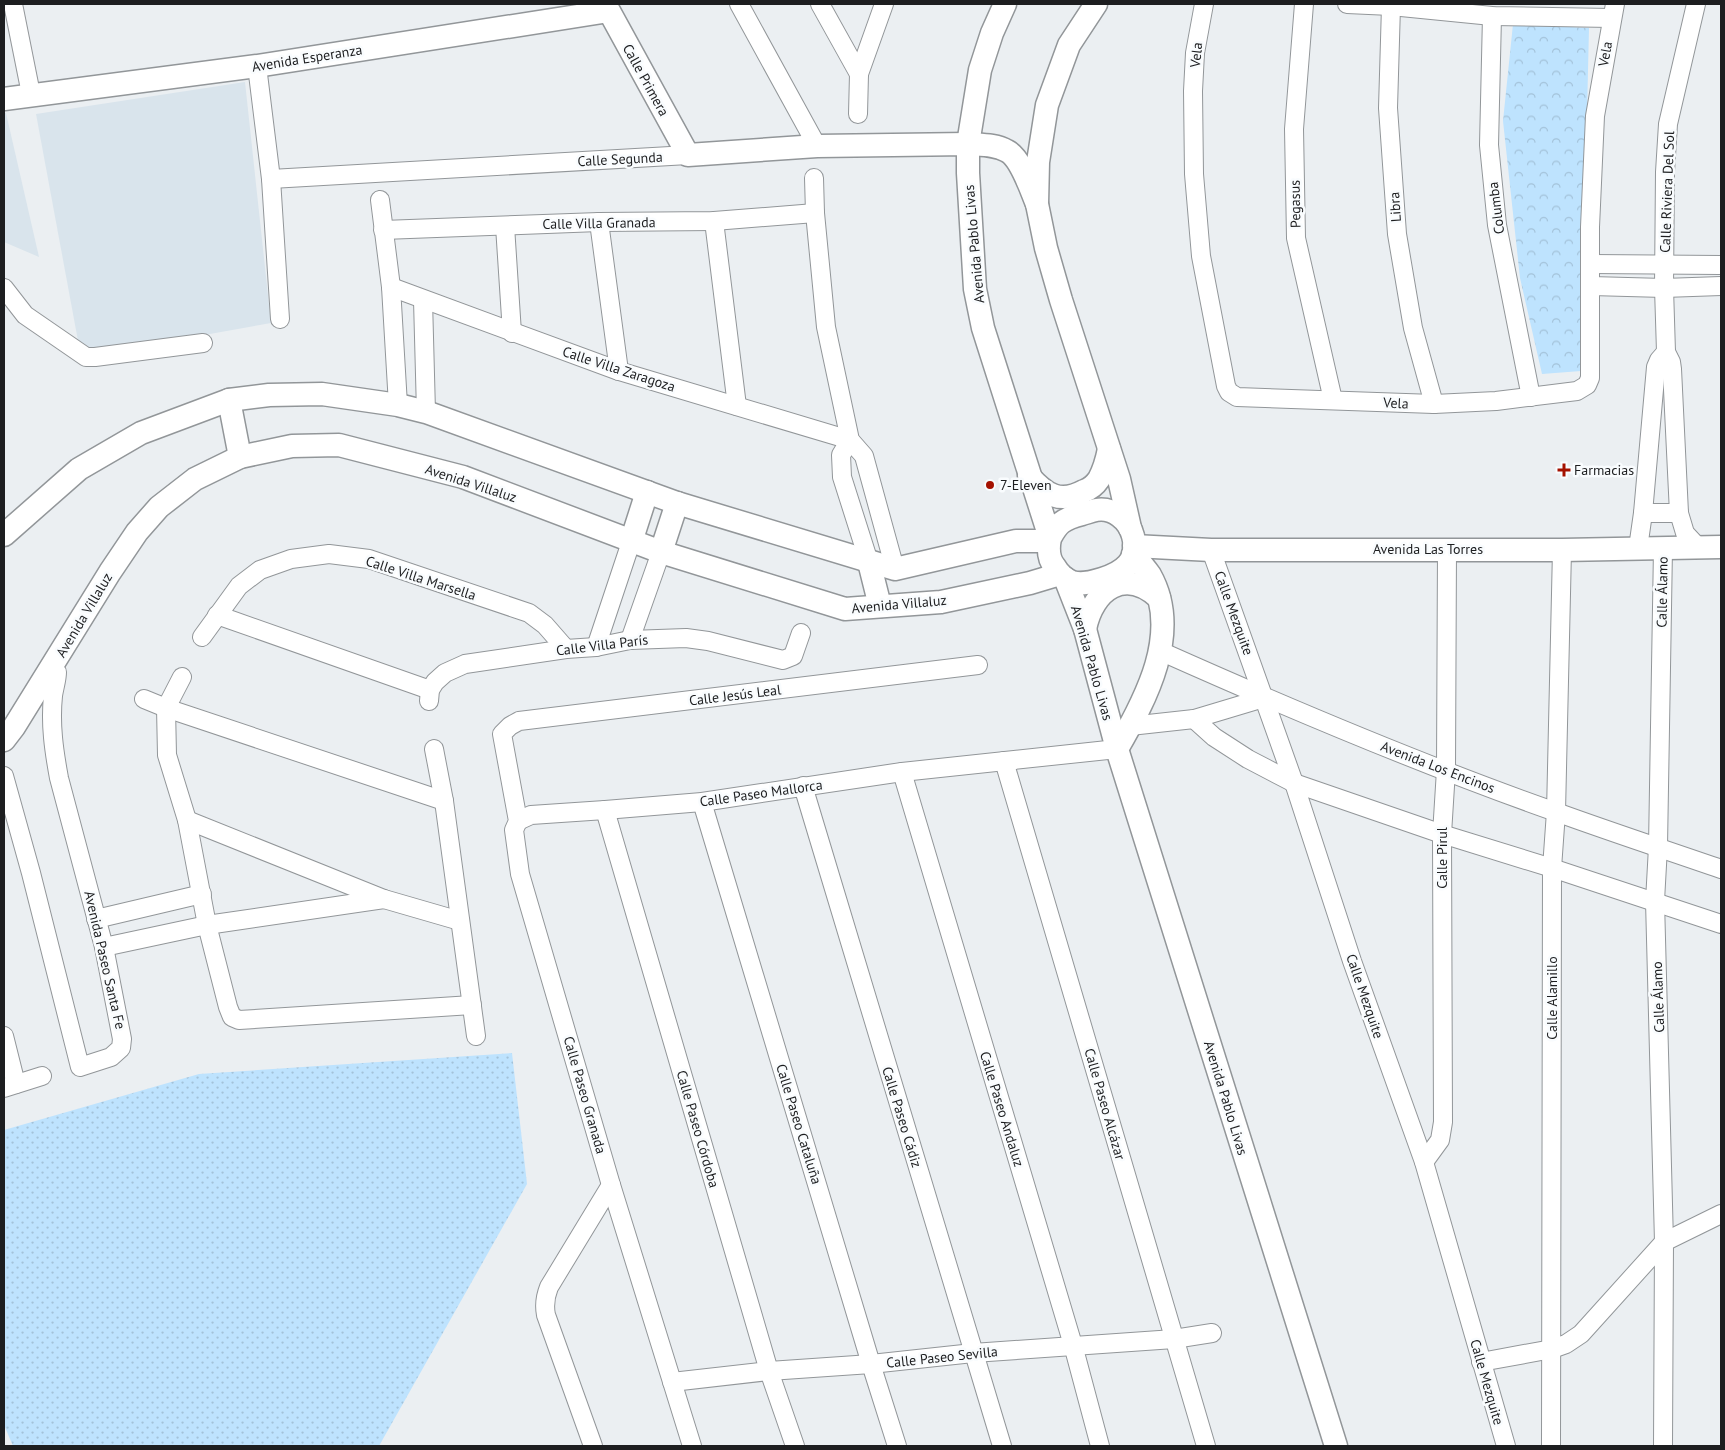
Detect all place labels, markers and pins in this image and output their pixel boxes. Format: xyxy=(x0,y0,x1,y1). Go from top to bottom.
place label: Farmacias xyxy=(1574,461,1634,479)
marker: Farmacias xyxy=(1558,464,1570,476)
place label: 7-Eleven xyxy=(1000,476,1052,494)
marker: 7-Eleven xyxy=(984,479,996,491)

